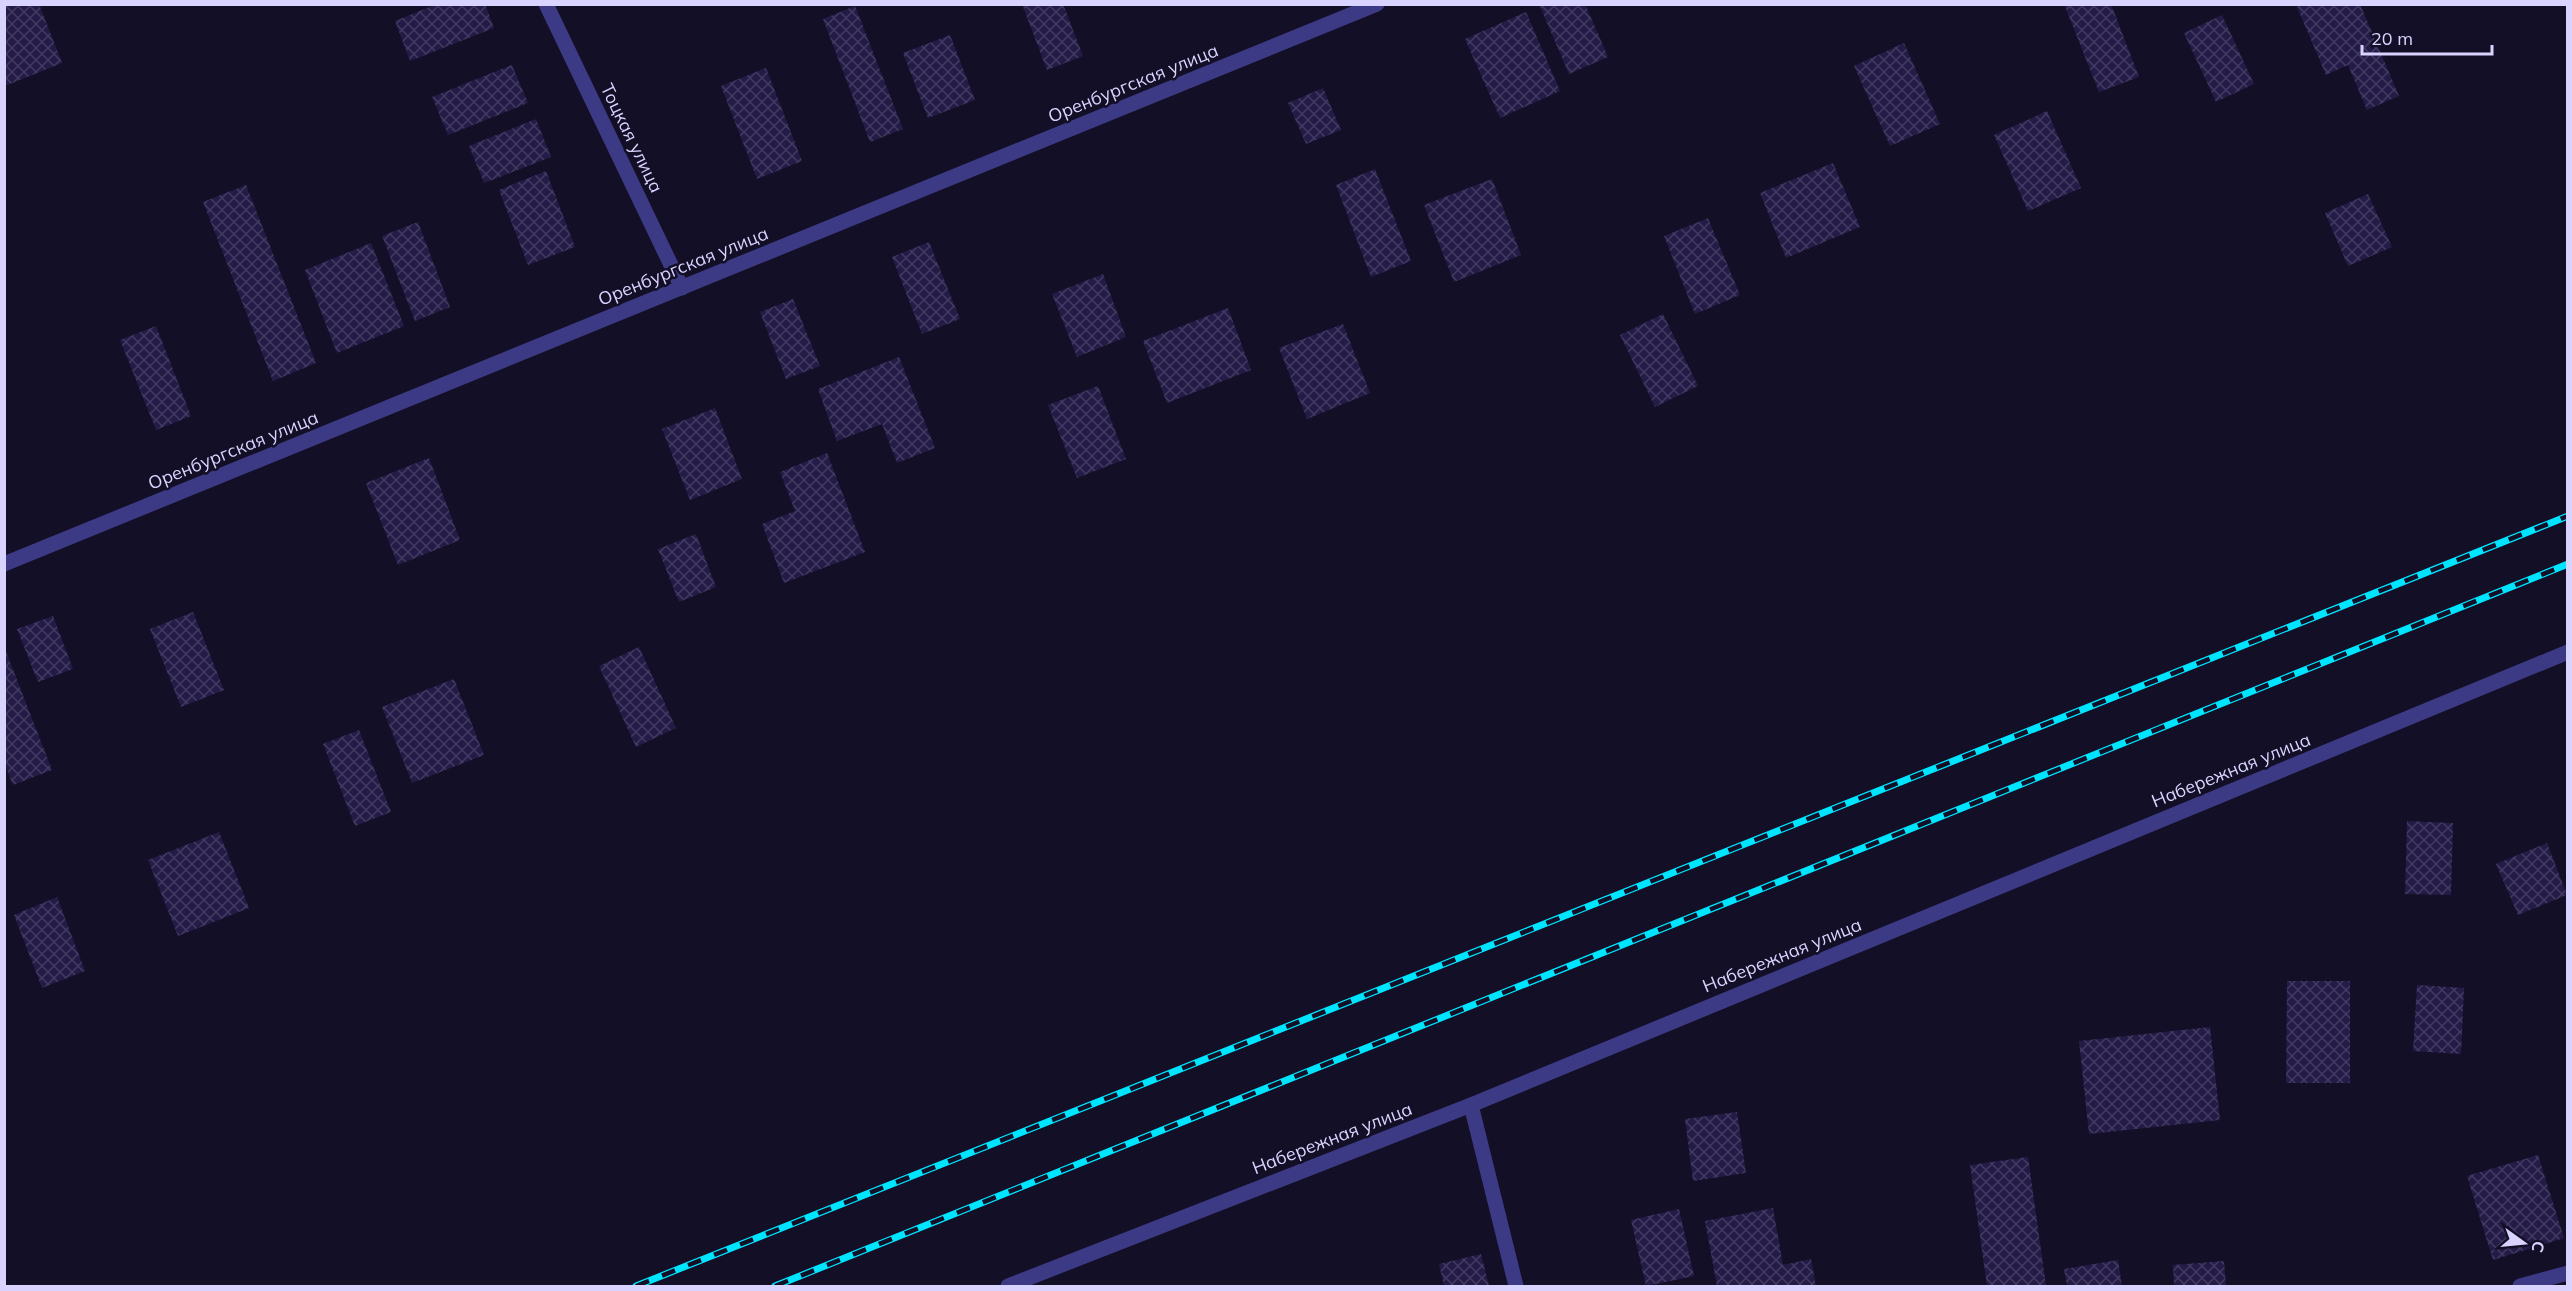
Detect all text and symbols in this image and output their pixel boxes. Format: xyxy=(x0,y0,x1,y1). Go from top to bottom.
scale bar xyxy=(2362,18,2492,56)
text: 20 m xyxy=(2371,27,2413,50)
street label: Оренбургская улица xyxy=(1045,38,1221,128)
street label: Тоцкая улица xyxy=(596,80,668,196)
street label: Оренбургская улица xyxy=(595,221,771,311)
street label: Оренбургская улица xyxy=(145,405,321,495)
street label: Набережная улица xyxy=(2148,728,2314,812)
street label: Набережная улица xyxy=(1699,913,1865,997)
street label: Набережная улица xyxy=(1249,1097,1415,1179)
north arrow xyxy=(2494,1213,2554,1273)
text: С xyxy=(2527,1239,2550,1255)

